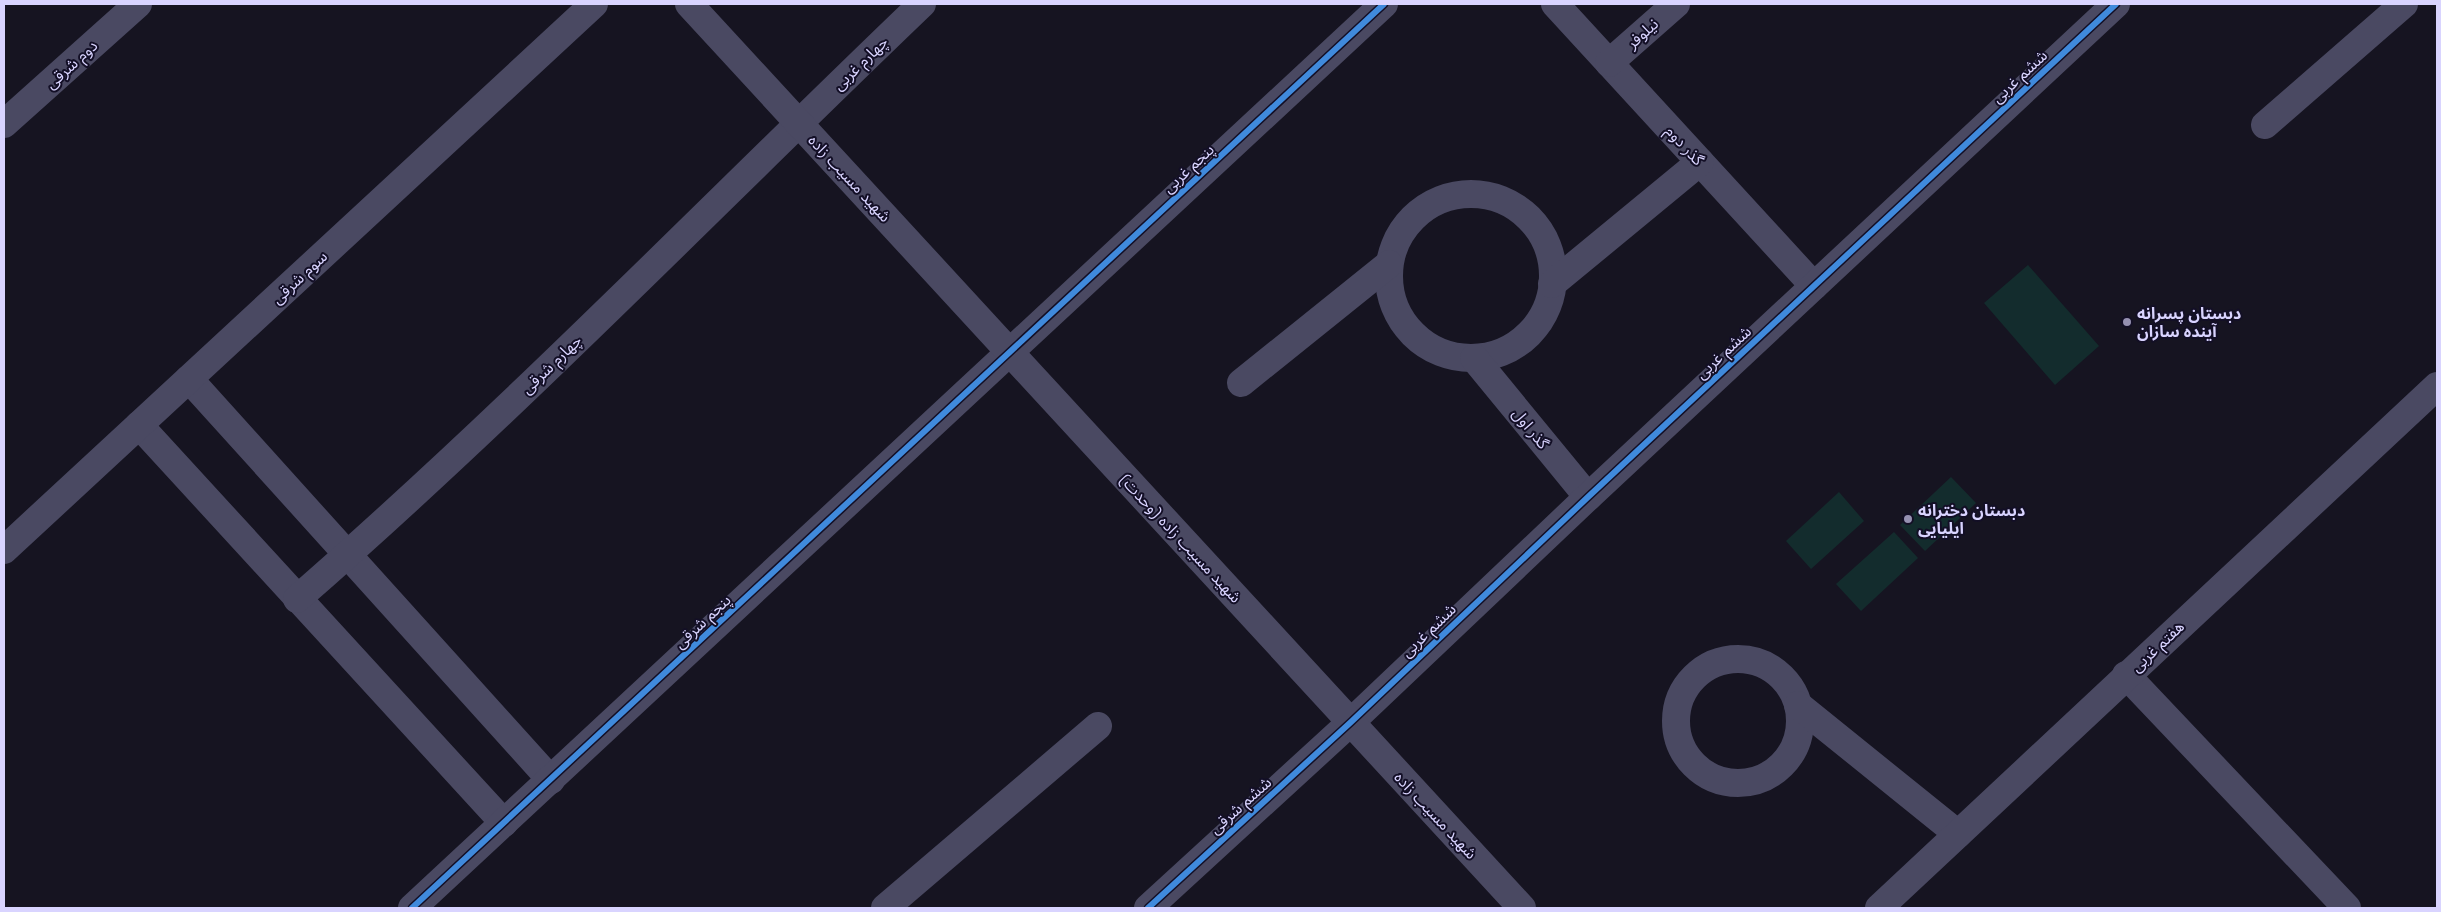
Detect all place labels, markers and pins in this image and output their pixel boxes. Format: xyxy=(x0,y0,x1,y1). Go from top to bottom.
place label: دبستان پسرانه آینده سازان xyxy=(2137,303,2241,342)
marker: دبستان پسرانه آینده سازان xyxy=(2121,316,2133,328)
place label: دبستان دخترانه ایلیایی xyxy=(1918,500,2025,539)
marker: دبستان دخترانه ایلیایی xyxy=(1902,513,1914,525)

